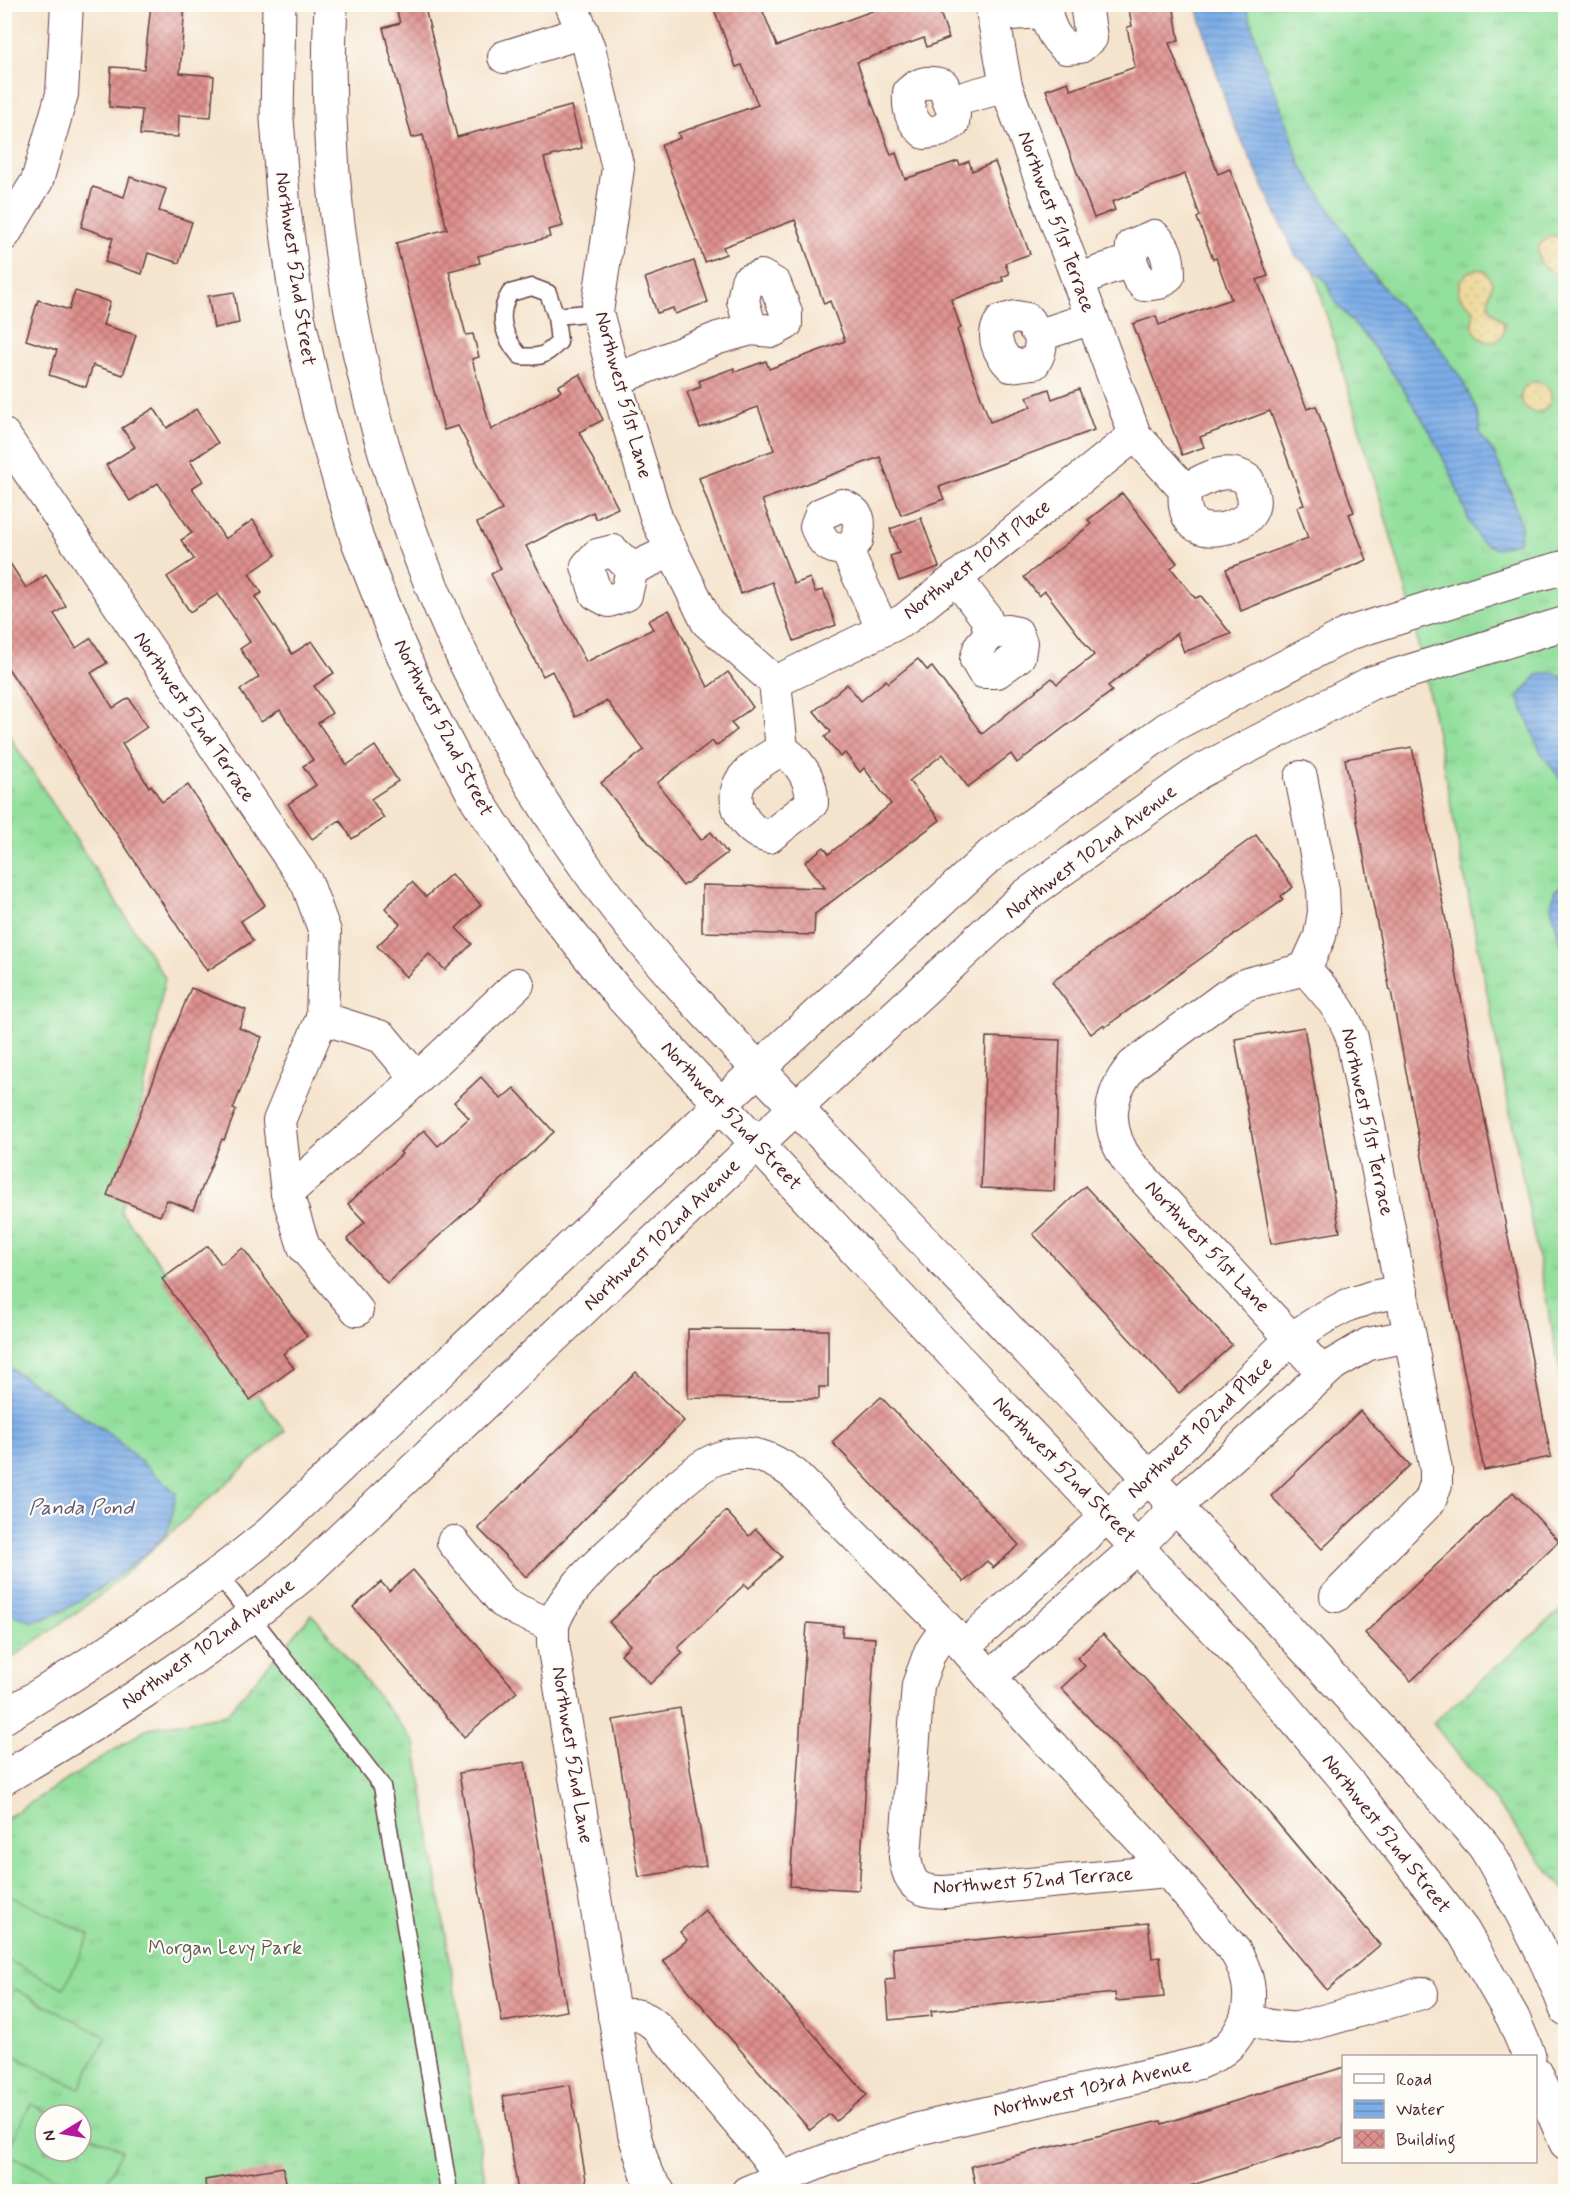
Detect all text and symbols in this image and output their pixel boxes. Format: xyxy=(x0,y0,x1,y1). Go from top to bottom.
street label: Northwest 51st Terrace xyxy=(1011,128,1101,316)
street label: Northwest 52nd Street xyxy=(268,170,322,368)
street label: Northwest 51st Lane xyxy=(588,308,658,482)
street label: Northwest 101st Place xyxy=(897,494,1057,626)
street label: Northwest 52nd Terrace xyxy=(127,626,261,808)
street label: Northwest 52nd Street xyxy=(387,635,499,821)
street label: Northwest 102nd Avenue xyxy=(1000,778,1183,926)
street label: Northwest 51st Terrace xyxy=(1334,1026,1400,1218)
street label: Northwest 52nd Street xyxy=(654,1035,808,1197)
street label: Northwest 102nd Avenue xyxy=(578,1153,746,1317)
street label: Northwest 51st Lane xyxy=(1138,1175,1276,1319)
street label: Northwest 102nd Place xyxy=(1121,1351,1279,1505)
street label: Northwest 52nd Street xyxy=(986,1390,1142,1550)
water label: Panda Pond xyxy=(29,1494,135,1522)
street label: Northwest 102nd Avenue xyxy=(116,1572,300,1716)
street label: Northwest 52nd Lane xyxy=(545,1665,599,1845)
street label: Northwest 52nd Street xyxy=(1315,1749,1457,1919)
street label: Northwest 52nd Terrace xyxy=(932,1861,1134,1901)
park label: Morgan Levy Park xyxy=(148,1935,302,1963)
street label: Northwest 103rd Avenue xyxy=(990,2052,1194,2124)
legend xyxy=(1342,2055,1537,2163)
text: Road xyxy=(1396,2068,1432,2092)
text: Water xyxy=(1396,2098,1445,2122)
north arrow xyxy=(33,2103,93,2163)
text: N xyxy=(38,2128,61,2143)
text: Building xyxy=(1396,2128,1456,2154)

